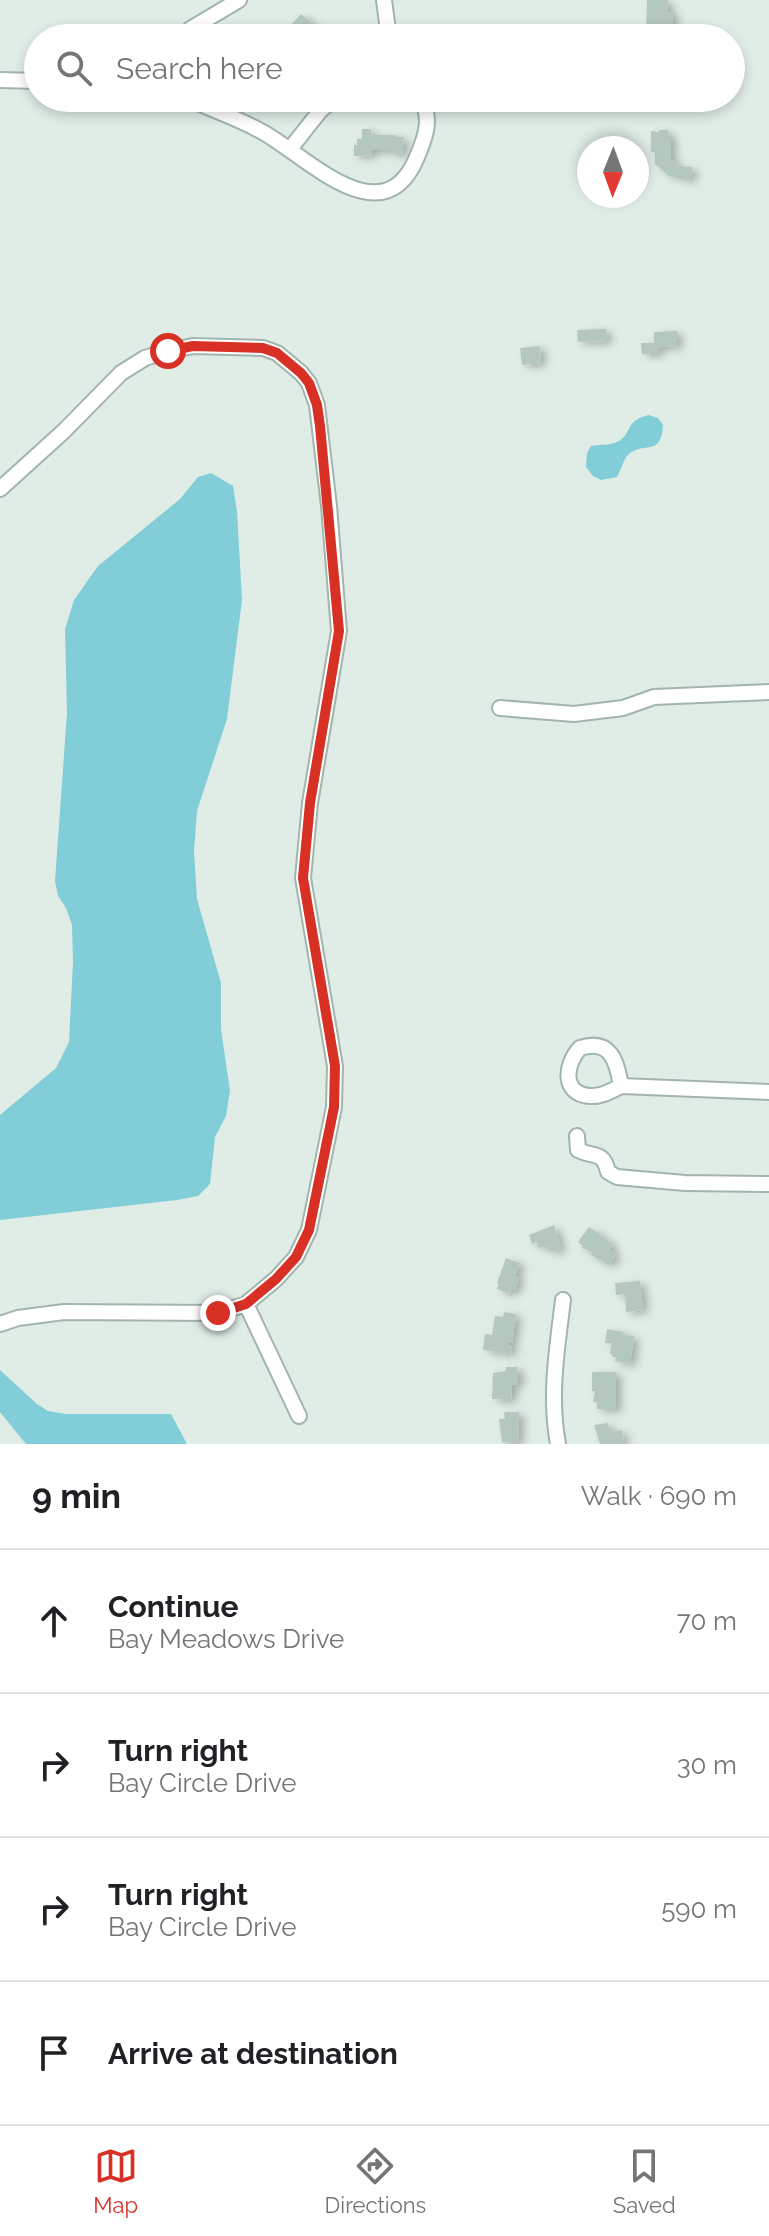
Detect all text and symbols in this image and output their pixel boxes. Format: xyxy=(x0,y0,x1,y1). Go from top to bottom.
search box xyxy=(24,24,745,112)
icon: search xyxy=(52,46,96,90)
text: Search here xyxy=(116,51,283,86)
north arrow xyxy=(577,136,649,208)
route start xyxy=(150,333,186,369)
route end xyxy=(200,1295,236,1331)
text: 9 min xyxy=(32,1476,121,1516)
text: Walk · 690 m xyxy=(581,1481,737,1511)
text: Continue xyxy=(108,1589,239,1624)
icon: ahead xyxy=(32,1599,76,1643)
text: 70 m xyxy=(677,1606,737,1636)
text: Bay Meadows Drive xyxy=(108,1624,344,1654)
text: Turn right xyxy=(108,1733,248,1768)
icon: right xyxy=(32,1743,76,1787)
text: 30 m xyxy=(677,1750,737,1780)
text: Bay Circle Drive xyxy=(108,1768,297,1798)
text: Turn right xyxy=(108,1877,248,1912)
icon: right xyxy=(32,1887,76,1931)
text: 590 m xyxy=(661,1894,737,1924)
text: Bay Circle Drive xyxy=(108,1912,297,1942)
icon: arrive xyxy=(32,2031,76,2075)
text: Arrive at destination xyxy=(108,2036,398,2071)
tab: Map xyxy=(93,2144,138,2218)
tab: Directions xyxy=(325,2144,426,2218)
tab: Saved xyxy=(613,2144,676,2218)

